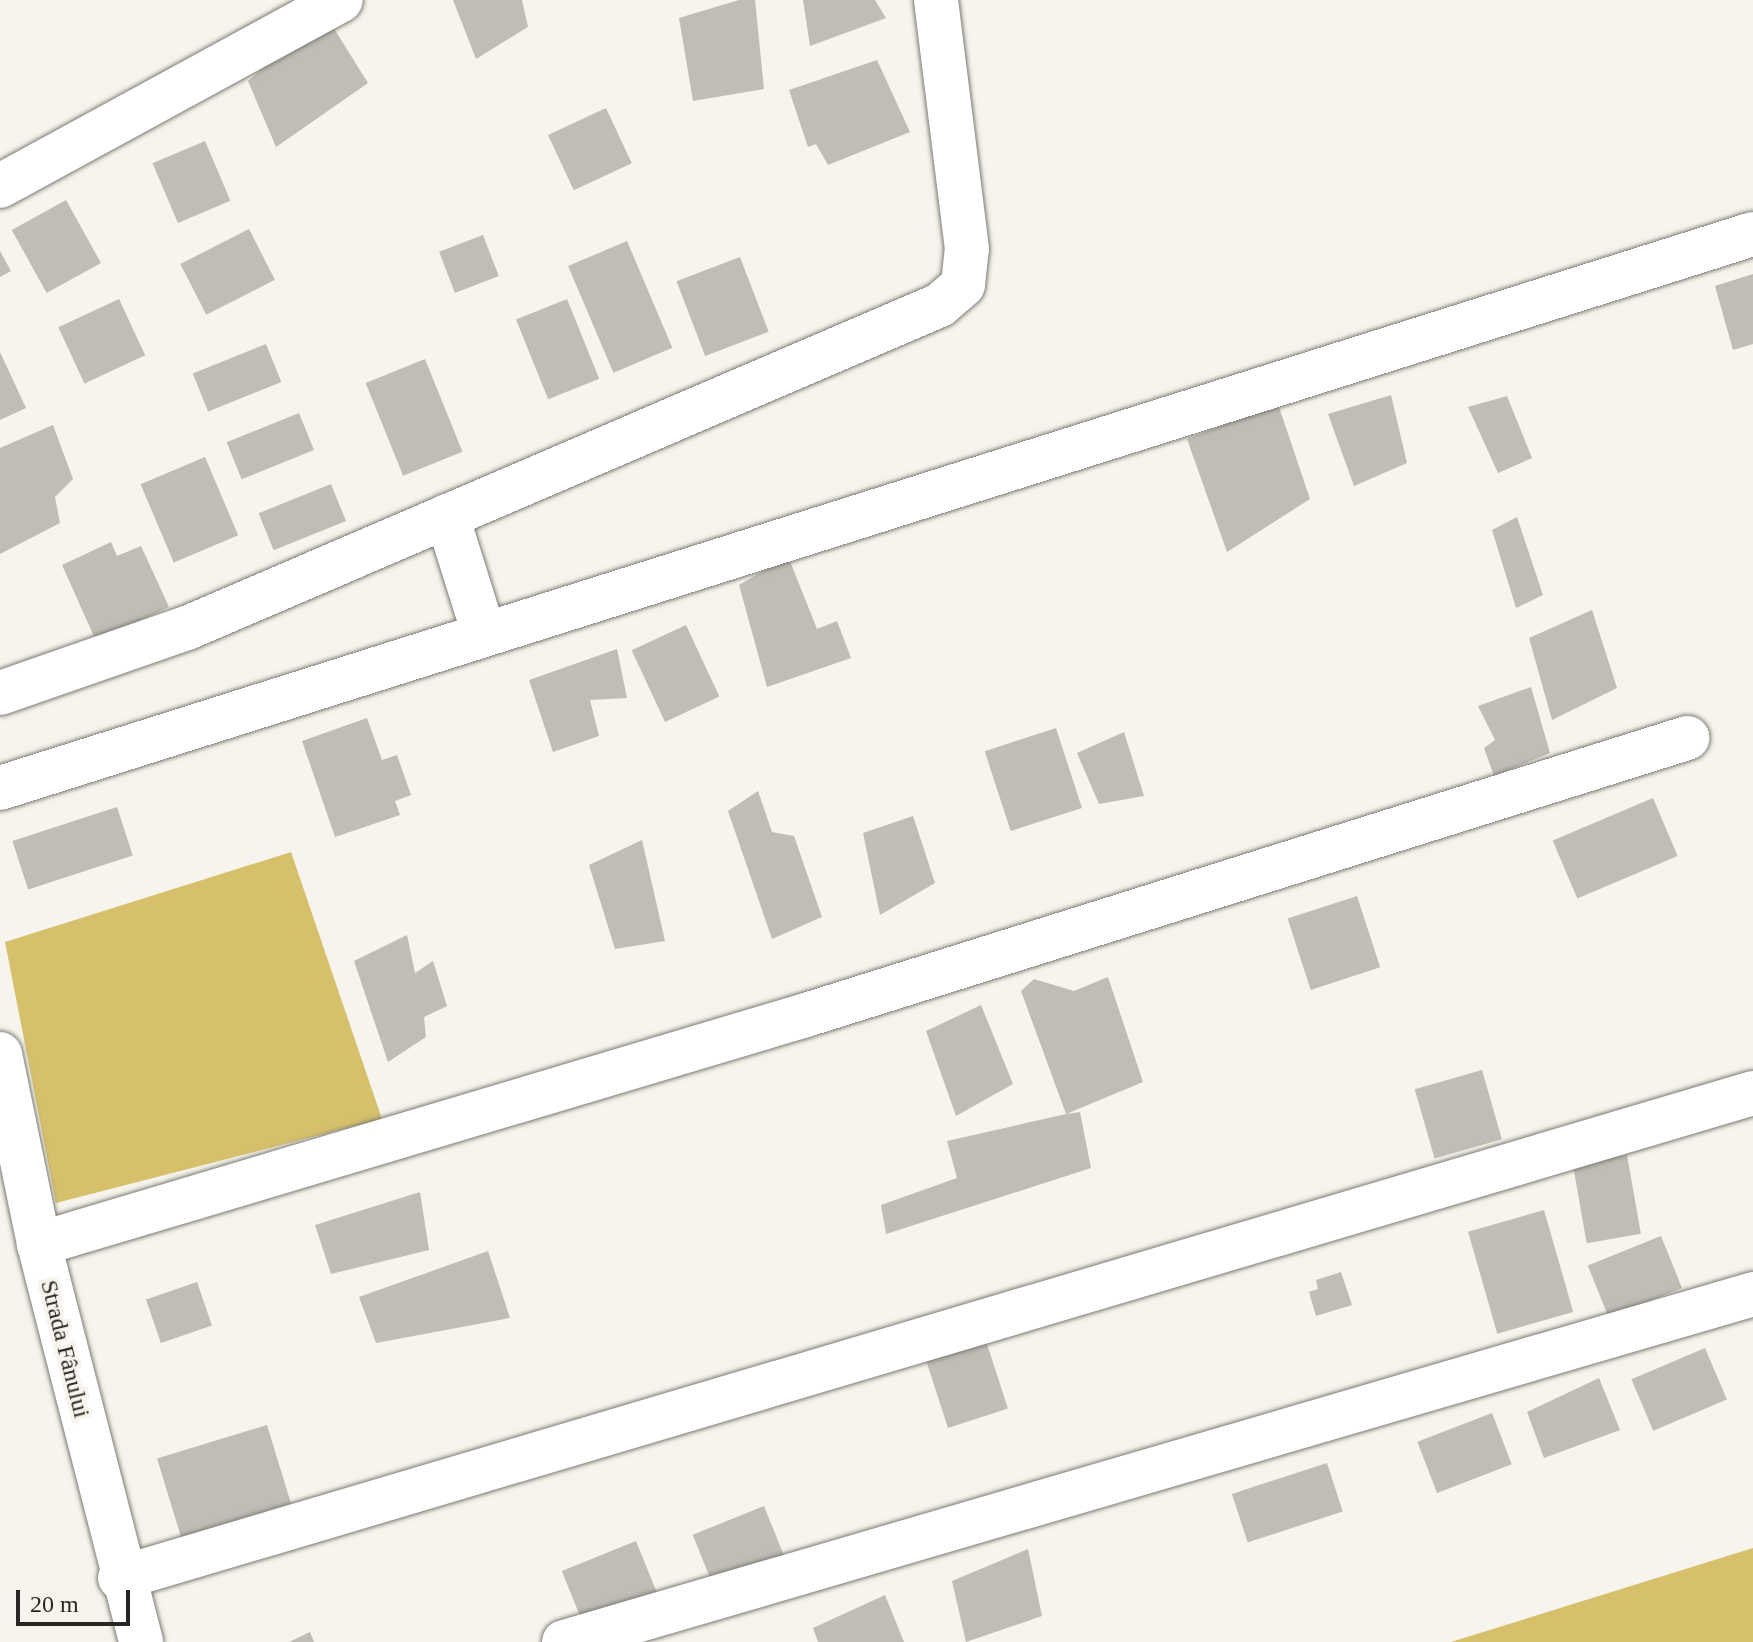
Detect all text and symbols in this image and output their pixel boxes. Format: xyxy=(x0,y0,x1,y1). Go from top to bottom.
street label: Strada Fânului xyxy=(34,1277,96,1421)
scale bar xyxy=(20,1574,134,1624)
text: 20 m xyxy=(30,1591,79,1617)

